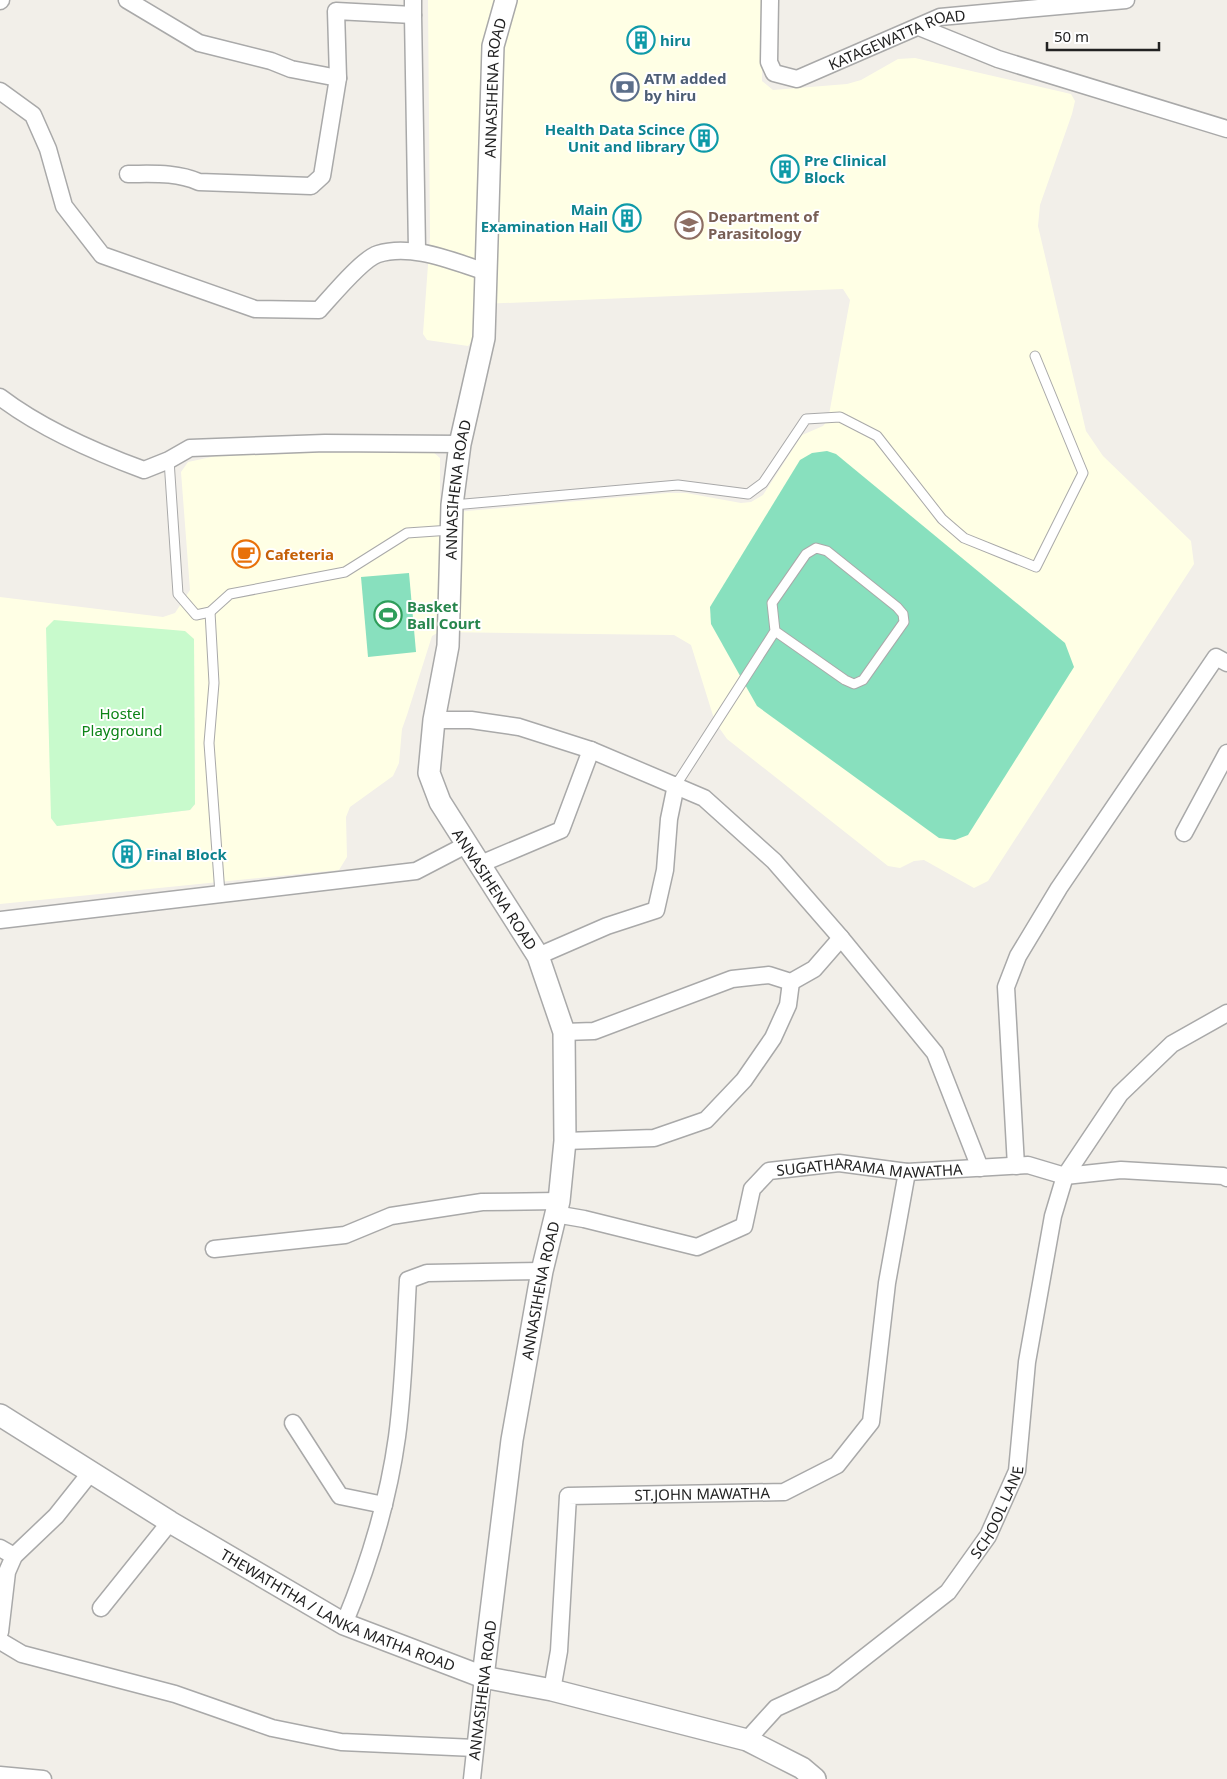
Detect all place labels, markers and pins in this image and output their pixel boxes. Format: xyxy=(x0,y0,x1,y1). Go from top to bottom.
building icon: hiru xyxy=(626,25,656,55)
place label: hiru xyxy=(660,30,691,50)
place label: ATM added by hiru xyxy=(644,68,726,105)
bank icon: ATM added by hiru xyxy=(610,72,640,102)
place label: Health Data Scince Unit and library xyxy=(545,119,685,156)
building icon: Health Data Scince Unit and library xyxy=(689,123,719,153)
place label: Pre Clinical Block xyxy=(804,150,887,187)
building icon: Pre Clinical Block xyxy=(770,154,800,184)
place label: Main Examination Hall xyxy=(481,199,608,236)
building icon: Main Examination Hall xyxy=(612,203,642,233)
place label: Department of Parasitology xyxy=(708,206,820,243)
school or university icon: Department of Parasitology xyxy=(674,210,704,240)
cafe icon: Cafeteria xyxy=(231,539,261,569)
place label: Cafeteria xyxy=(265,544,334,564)
place label: Basket Ball Court xyxy=(407,596,481,633)
sports icon: Basket Ball Court xyxy=(373,600,403,630)
building icon: Final Block xyxy=(112,839,142,869)
place label: Final Block xyxy=(146,844,227,864)

